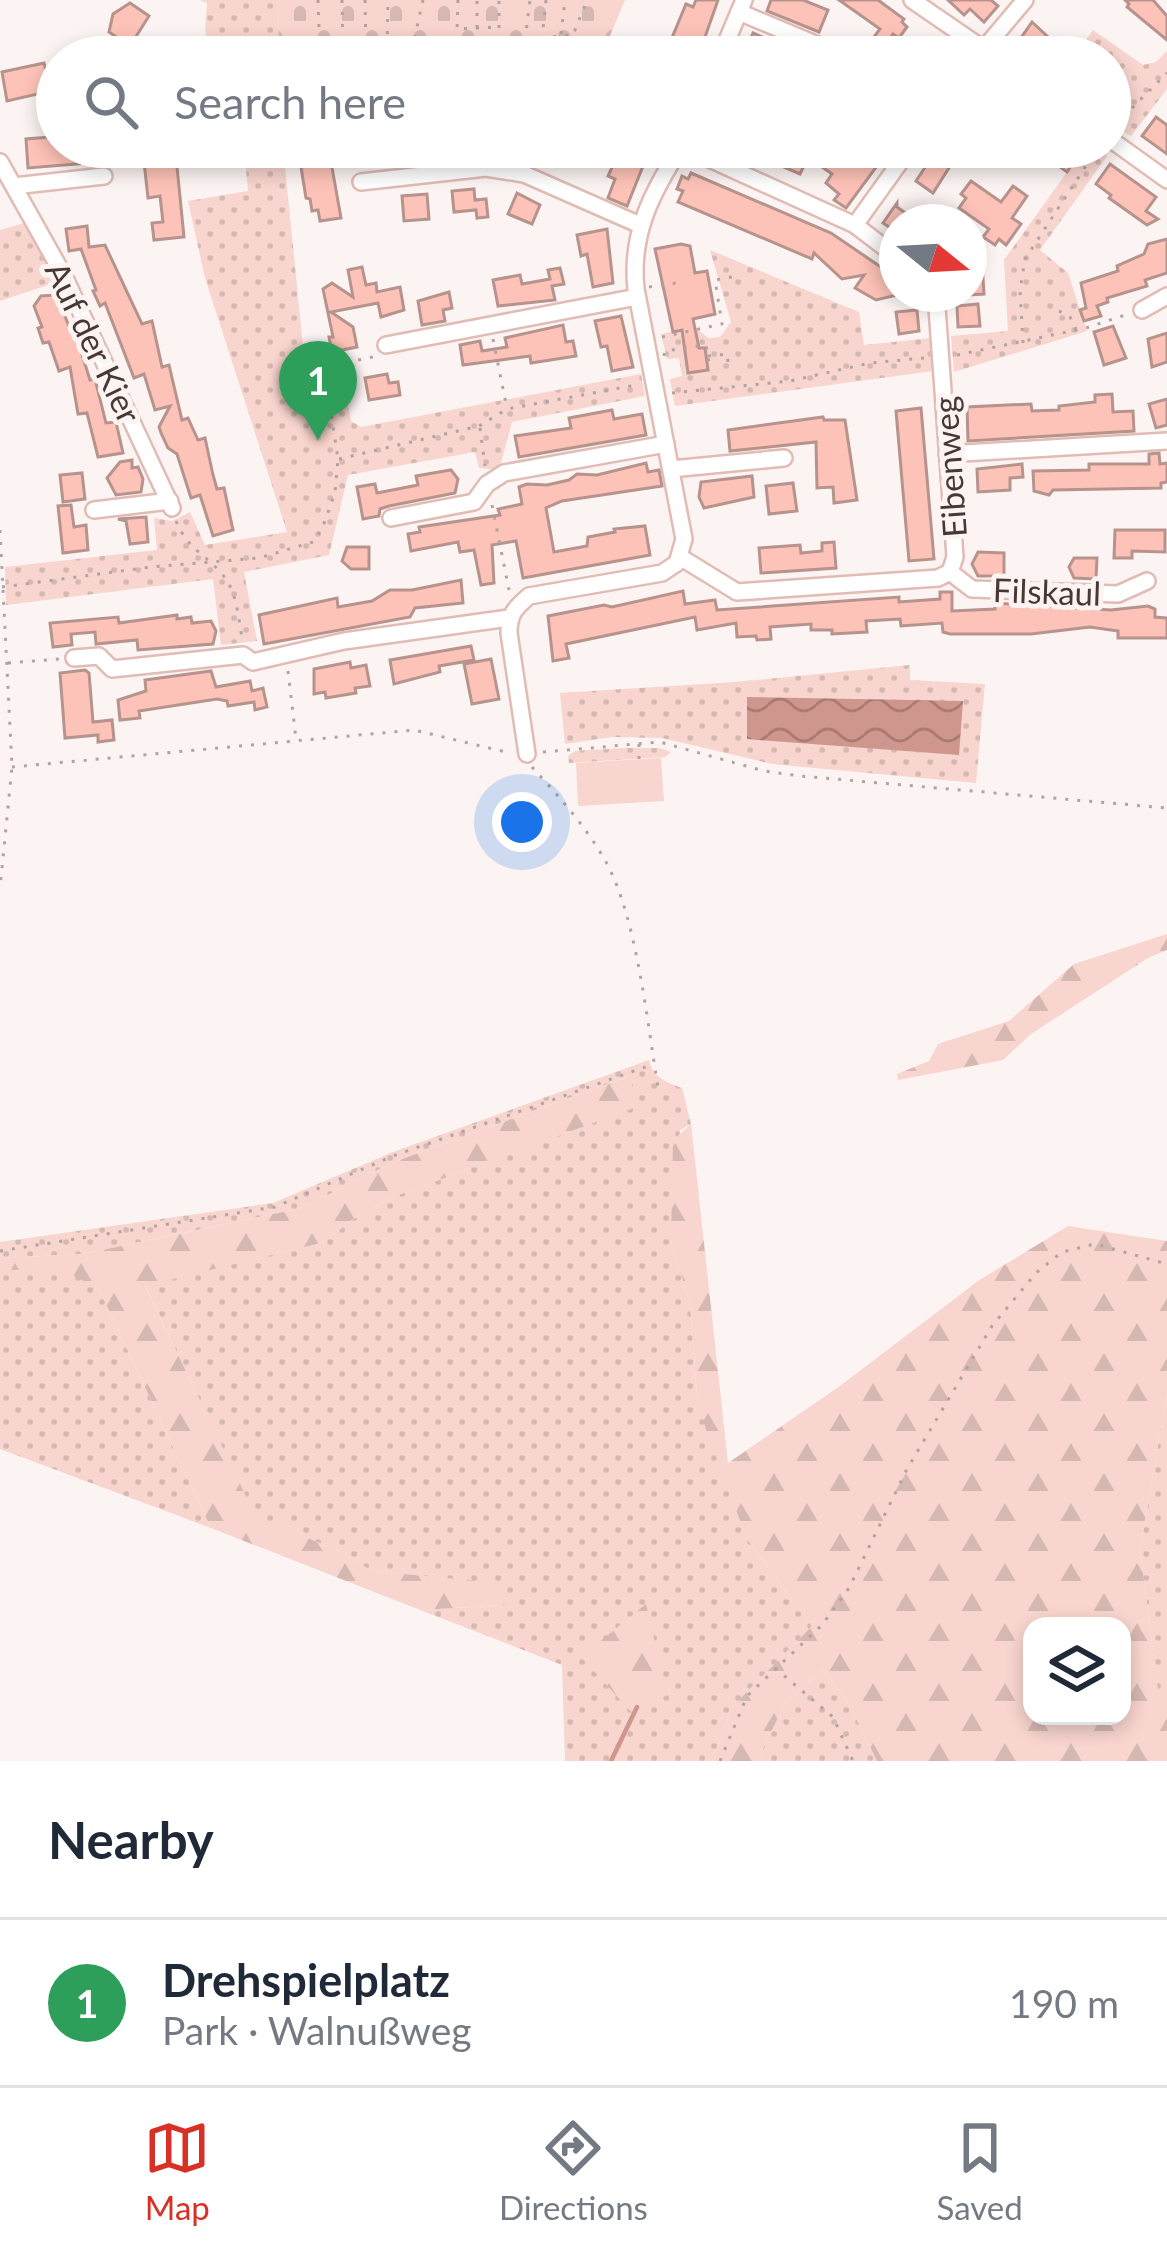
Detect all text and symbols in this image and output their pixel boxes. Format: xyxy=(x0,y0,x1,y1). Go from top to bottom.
search box xyxy=(36,36,1131,168)
icon: search xyxy=(78,69,144,135)
text: Search here xyxy=(174,75,406,129)
north arrow xyxy=(879,204,987,312)
street label: Auf der Kier xyxy=(38,255,150,429)
pin: 1 xyxy=(279,341,357,440)
street label: Eibenweg xyxy=(924,395,974,539)
street label: Filskaul xyxy=(992,569,1102,613)
your location xyxy=(492,792,552,852)
map controls xyxy=(1023,1617,1131,1725)
button: layers xyxy=(1023,1617,1131,1725)
text: Nearby xyxy=(48,1809,214,1870)
text: Drehspielplatz xyxy=(162,1953,450,2007)
text: 1 xyxy=(76,1980,98,2026)
text: 190 m xyxy=(1009,1980,1119,2026)
text: Park · Walnußweg xyxy=(162,2007,472,2053)
tab: Map xyxy=(144,2115,210,2227)
tab: Directions xyxy=(499,2115,648,2227)
tab: Saved xyxy=(936,2115,1023,2227)

